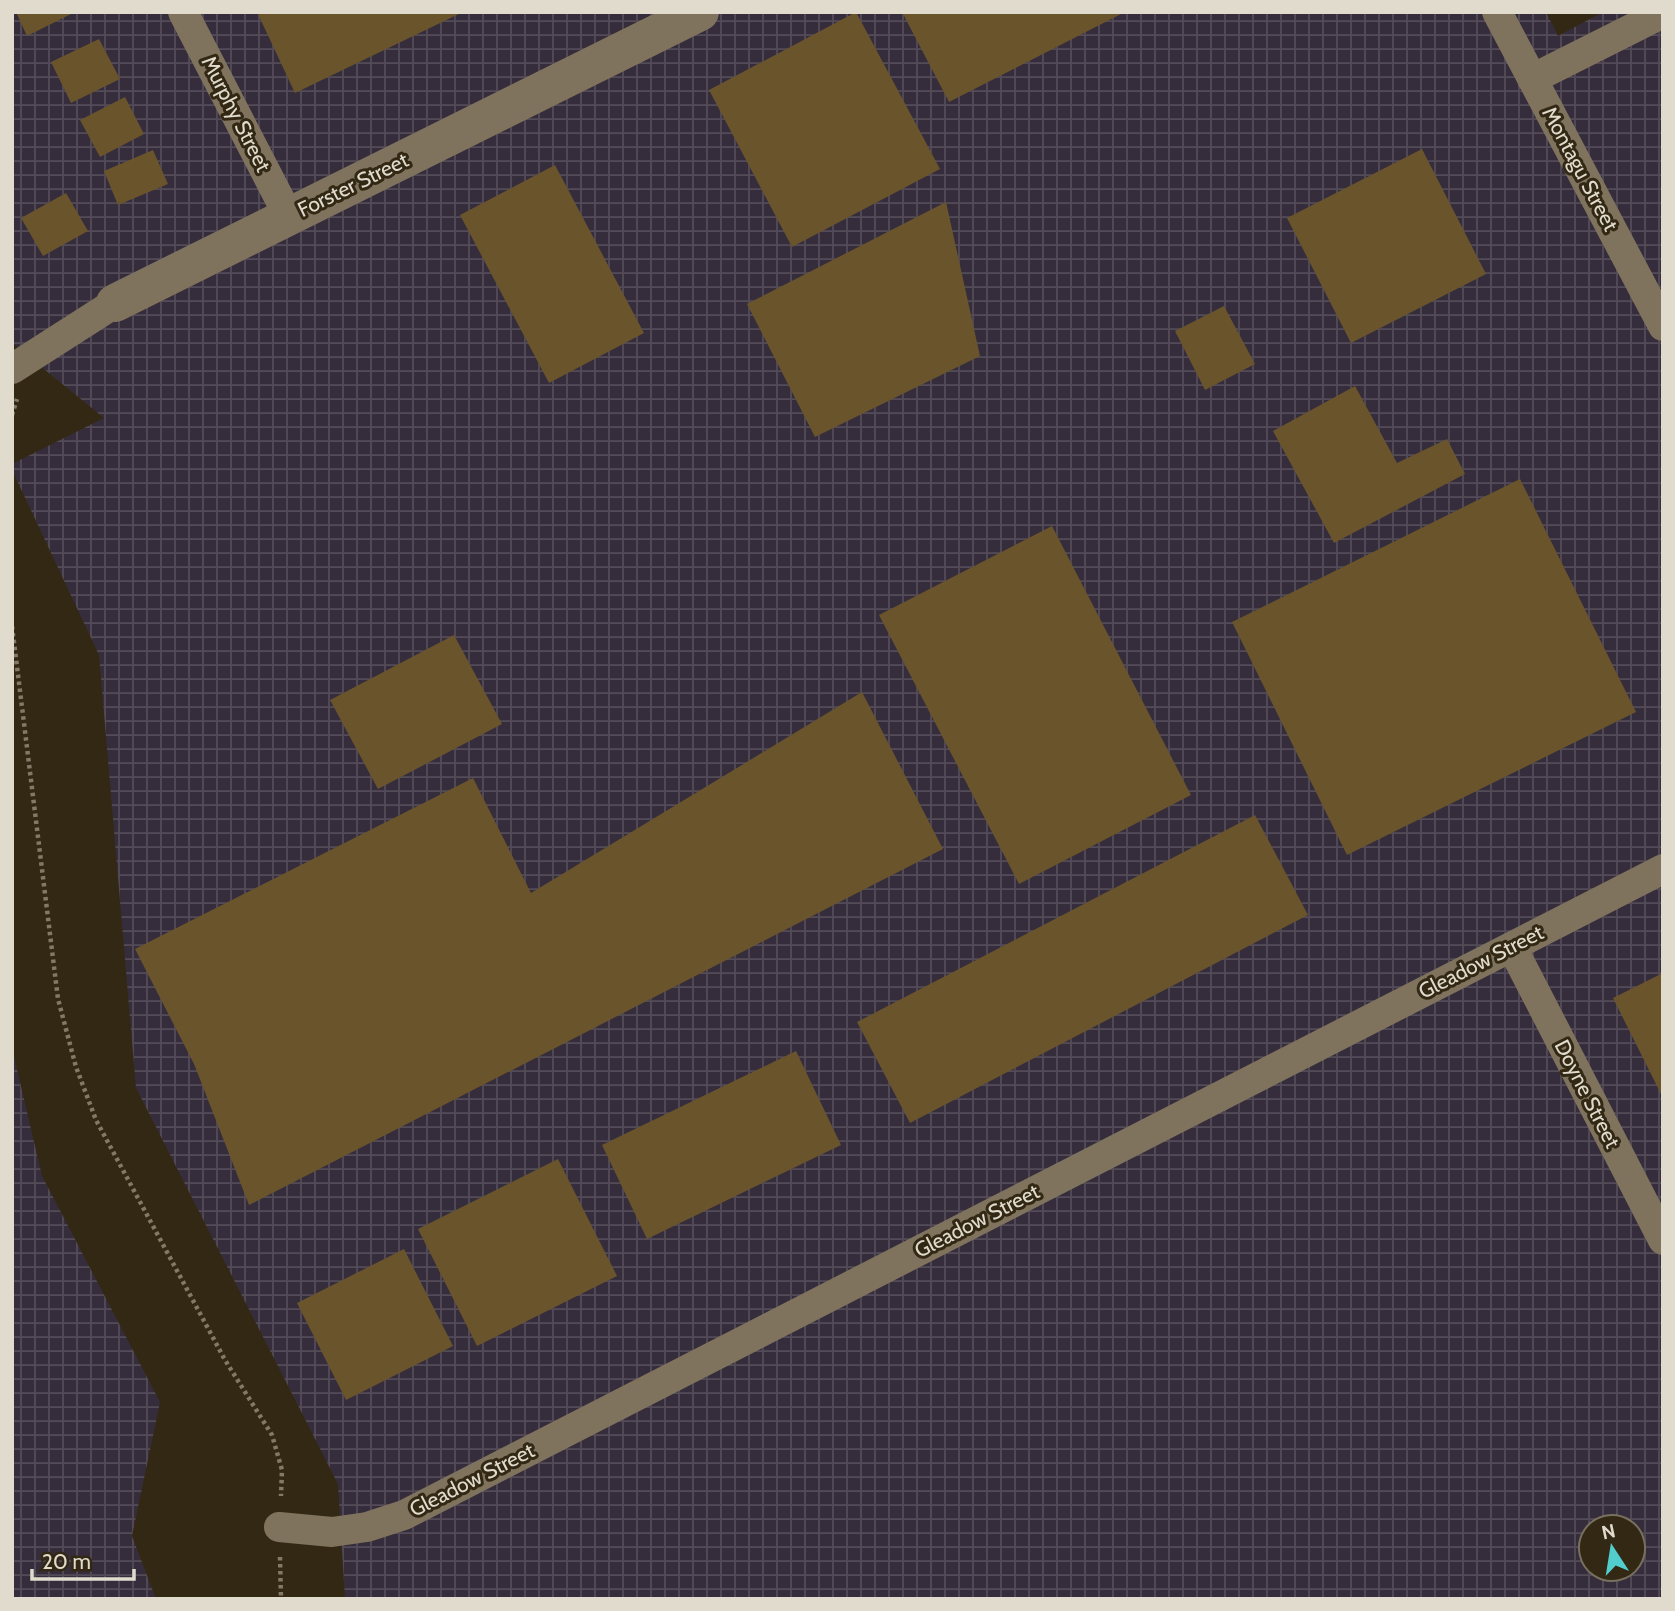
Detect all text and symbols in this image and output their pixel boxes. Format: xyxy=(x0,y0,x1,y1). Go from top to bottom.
street label: Murphy Street xyxy=(197,52,276,176)
street label: Montagu Street xyxy=(1537,102,1624,235)
street label: Forster Street xyxy=(293,147,412,222)
street label: Gleadow Street xyxy=(1414,919,1547,1004)
street label: Doyne Street xyxy=(1549,1035,1625,1152)
street label: Gleadow Street xyxy=(910,1178,1043,1263)
street label: Gleadow Street xyxy=(405,1437,538,1522)
north arrow xyxy=(1577,1513,1647,1583)
text: N xyxy=(1600,1519,1618,1545)
scale bar xyxy=(32,1538,133,1582)
text: 20 m xyxy=(42,1549,91,1574)

